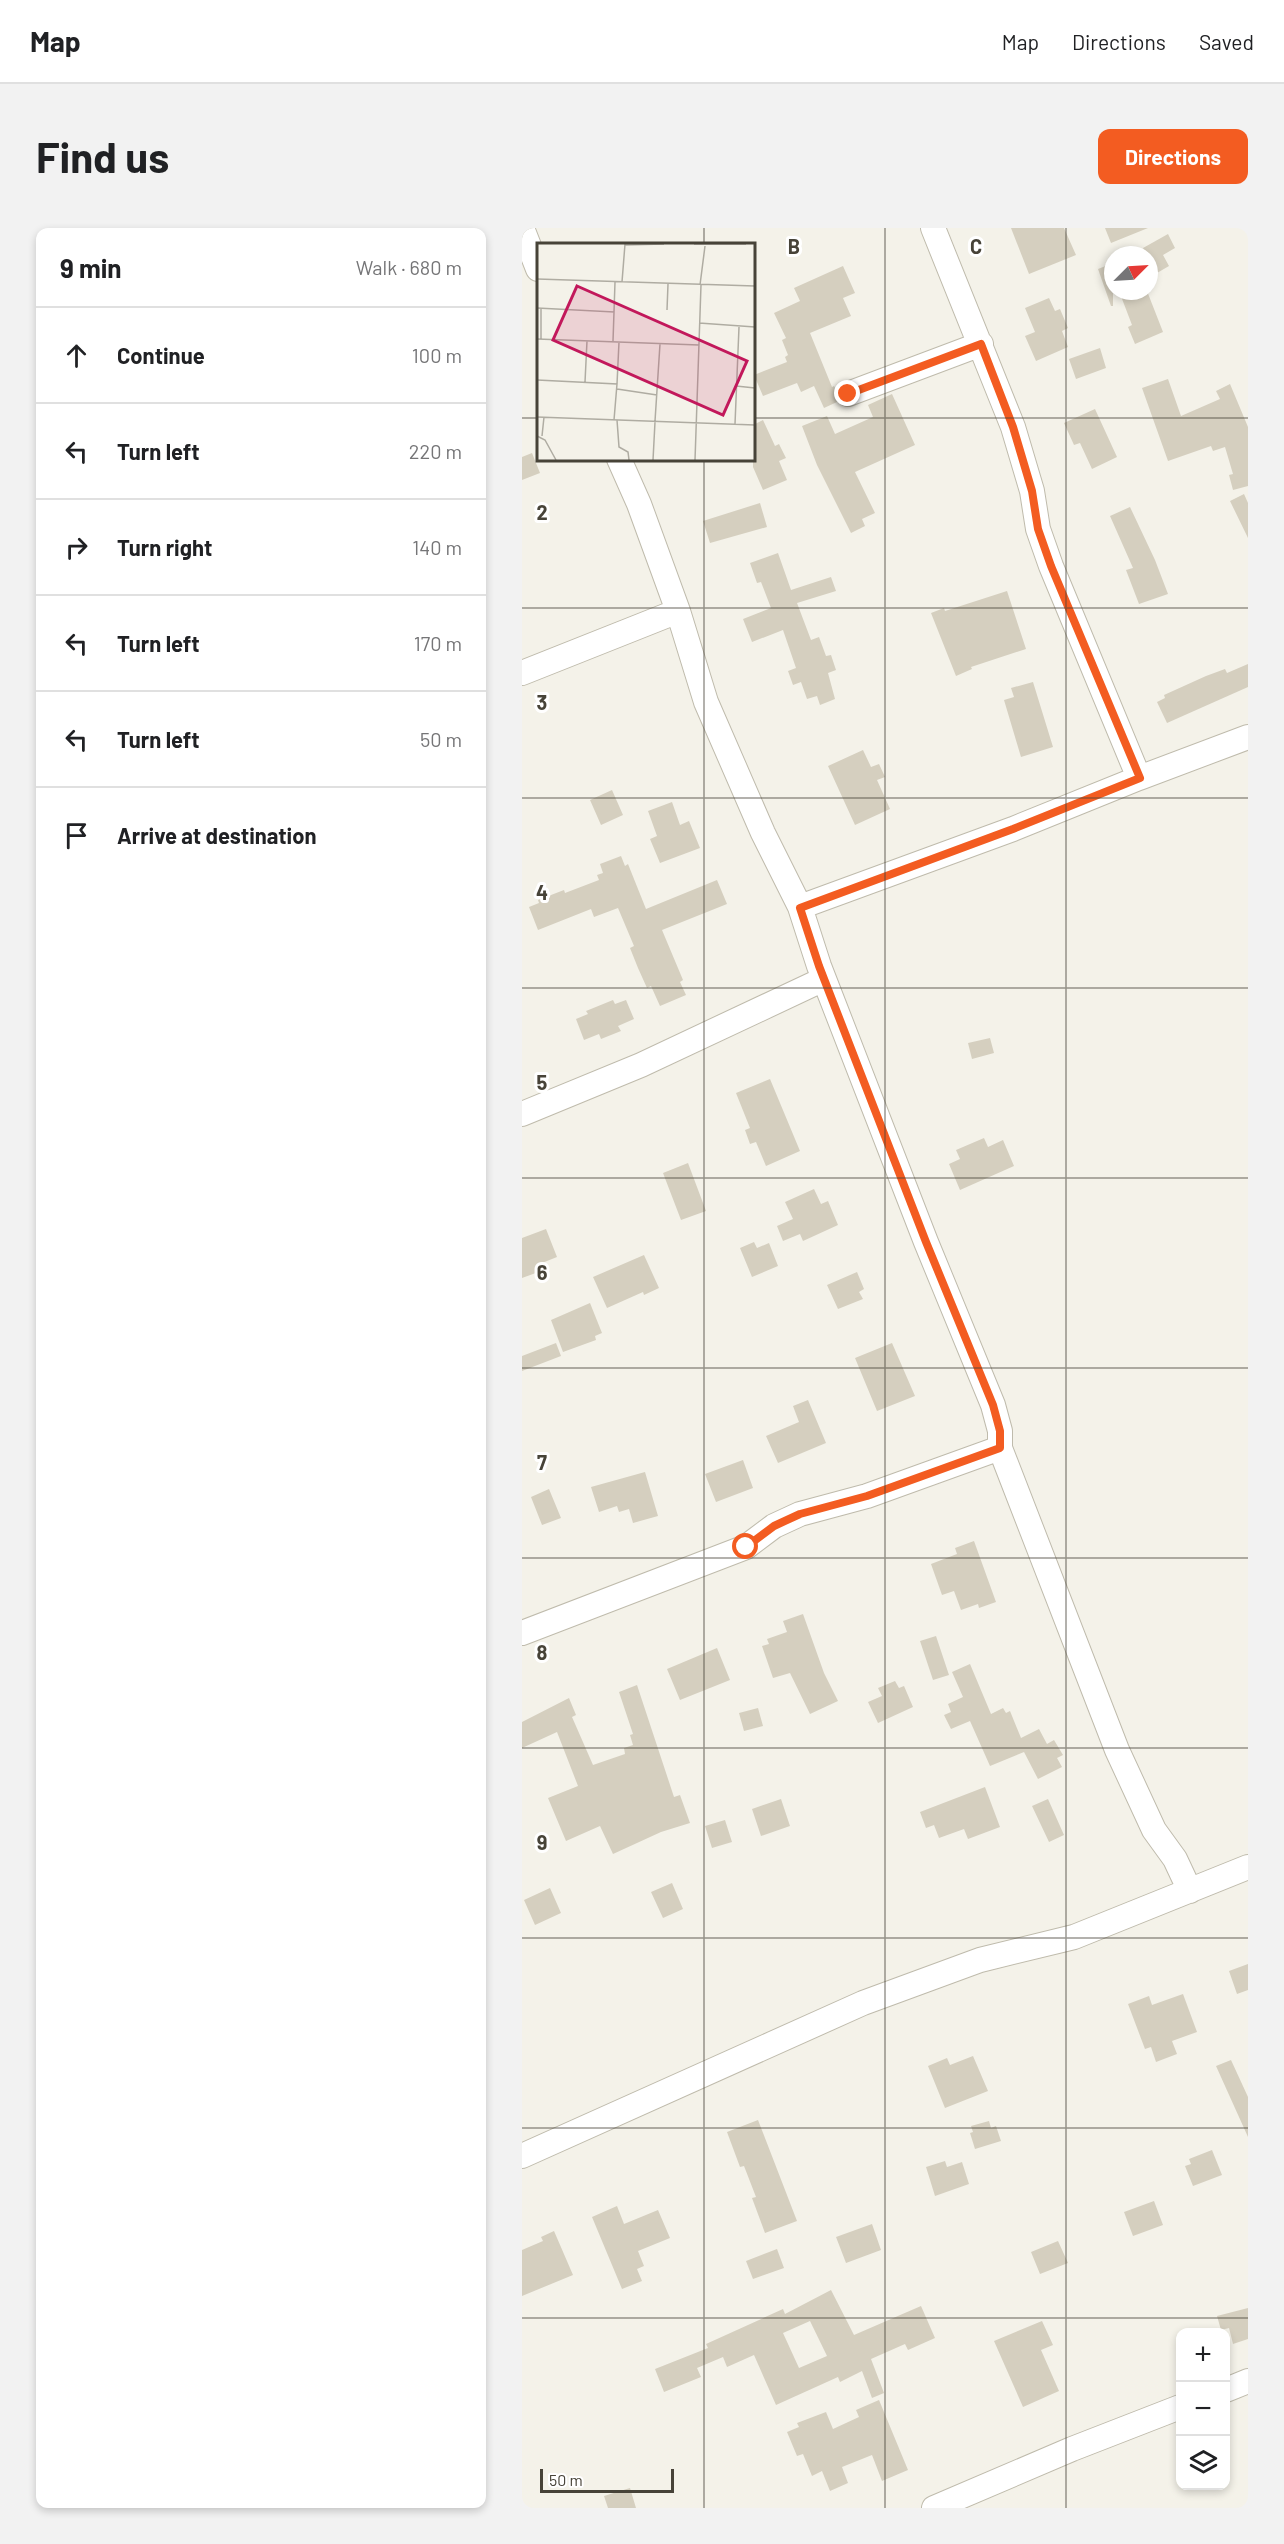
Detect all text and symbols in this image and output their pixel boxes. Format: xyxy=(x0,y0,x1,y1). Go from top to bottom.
text: Map xyxy=(30,24,81,58)
text: Map xyxy=(1002,29,1039,54)
text: Directions xyxy=(1072,29,1166,54)
text: Saved xyxy=(1199,29,1254,54)
button: Directions xyxy=(1098,129,1248,184)
text: Find us xyxy=(36,131,169,181)
text: B xyxy=(788,234,800,258)
text: C xyxy=(970,234,982,258)
inset map xyxy=(537,243,754,460)
north arrow xyxy=(1104,246,1158,300)
text: 9 min xyxy=(60,252,122,283)
text: Walk · 680 m xyxy=(356,255,462,279)
icon: ahead xyxy=(60,339,93,372)
text: Continue xyxy=(117,342,205,368)
text: 100 m xyxy=(412,343,462,367)
route end xyxy=(834,380,860,406)
icon: left xyxy=(60,435,93,468)
text: Turn left xyxy=(117,438,200,464)
text: 220 m xyxy=(409,439,462,463)
text: 2 xyxy=(536,500,548,524)
icon: right xyxy=(60,531,93,564)
text: Turn right xyxy=(117,534,212,560)
text: 140 m xyxy=(412,535,462,559)
icon: left xyxy=(60,627,93,660)
text: Turn left xyxy=(117,630,200,656)
text: 170 m xyxy=(414,631,462,655)
text: 3 xyxy=(537,690,547,714)
icon: left xyxy=(60,723,93,756)
text: Turn left xyxy=(117,726,200,752)
text: 50 m xyxy=(420,727,462,751)
icon: arrive xyxy=(60,819,93,852)
text: Arrive at destination xyxy=(117,822,316,848)
text: 4 xyxy=(536,880,548,904)
text: 5 xyxy=(537,1070,548,1094)
text: 6 xyxy=(537,1260,548,1284)
text: 7 xyxy=(537,1450,547,1474)
route start xyxy=(732,1533,758,1559)
text: 8 xyxy=(537,1640,548,1664)
text: 9 xyxy=(537,1830,547,1854)
map controls xyxy=(1176,2328,1230,2490)
button: + xyxy=(1176,2328,1230,2382)
button: − xyxy=(1176,2382,1230,2436)
button: layers xyxy=(1176,2436,1230,2490)
scale bar xyxy=(540,2466,674,2494)
text: 50 m xyxy=(549,2470,583,2489)

